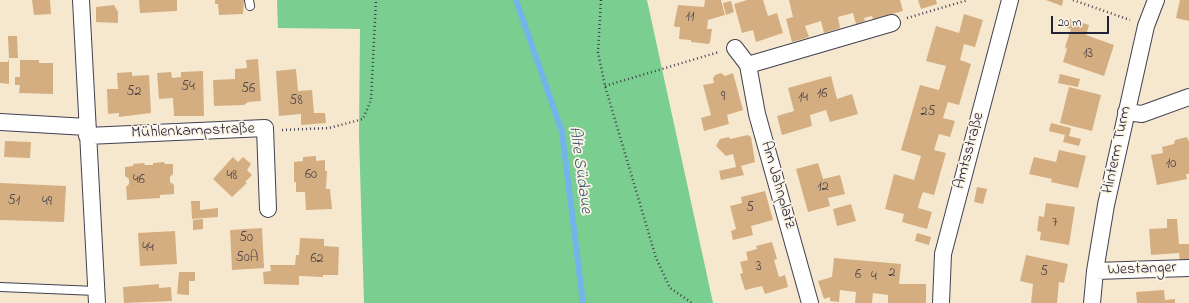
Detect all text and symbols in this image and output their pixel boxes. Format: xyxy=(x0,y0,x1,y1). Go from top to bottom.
scale bar xyxy=(1053,8,1111,34)
house number: 11 xyxy=(686,10,694,26)
text: 20 m xyxy=(1058,14,1081,32)
house number: 13 xyxy=(1083,47,1093,63)
house number: 54 xyxy=(181,80,195,96)
house number: 56 xyxy=(241,82,255,98)
house number: 52 xyxy=(127,85,141,101)
house number: 16 xyxy=(817,87,827,103)
house number: 9 xyxy=(721,90,725,106)
house number: 14 xyxy=(798,91,808,107)
house number: 58 xyxy=(289,94,303,110)
house number: 25 xyxy=(921,105,935,121)
street label: Hinterm Turm xyxy=(1099,105,1137,195)
street label: Amtsstraße xyxy=(951,111,989,191)
street label: Mühlenkampstraße xyxy=(131,120,255,144)
water label: Alte Südaue xyxy=(563,125,595,215)
street label: Am Jahnplatz xyxy=(755,139,799,231)
house number: 10 xyxy=(1166,157,1176,173)
house number: 60 xyxy=(305,168,317,184)
house number: 48 xyxy=(226,169,238,185)
house number: 46 xyxy=(133,173,145,189)
house number: 12 xyxy=(817,180,829,196)
house number: 51 xyxy=(8,194,20,210)
house number: 49 xyxy=(42,195,52,211)
house number: 5 xyxy=(746,201,754,217)
house number: 7 xyxy=(1052,216,1058,232)
house number: 50 xyxy=(239,231,253,247)
house number: 44 xyxy=(142,241,154,257)
house number: 50A xyxy=(236,251,258,267)
house number: 62 xyxy=(310,252,324,268)
street label: Westanger xyxy=(1107,259,1177,281)
house number: 3 xyxy=(756,260,762,276)
house number: 5 xyxy=(1040,265,1048,281)
house number: 2 xyxy=(889,266,895,282)
house number: 6 xyxy=(855,268,861,284)
house number: 4 xyxy=(871,270,877,286)

